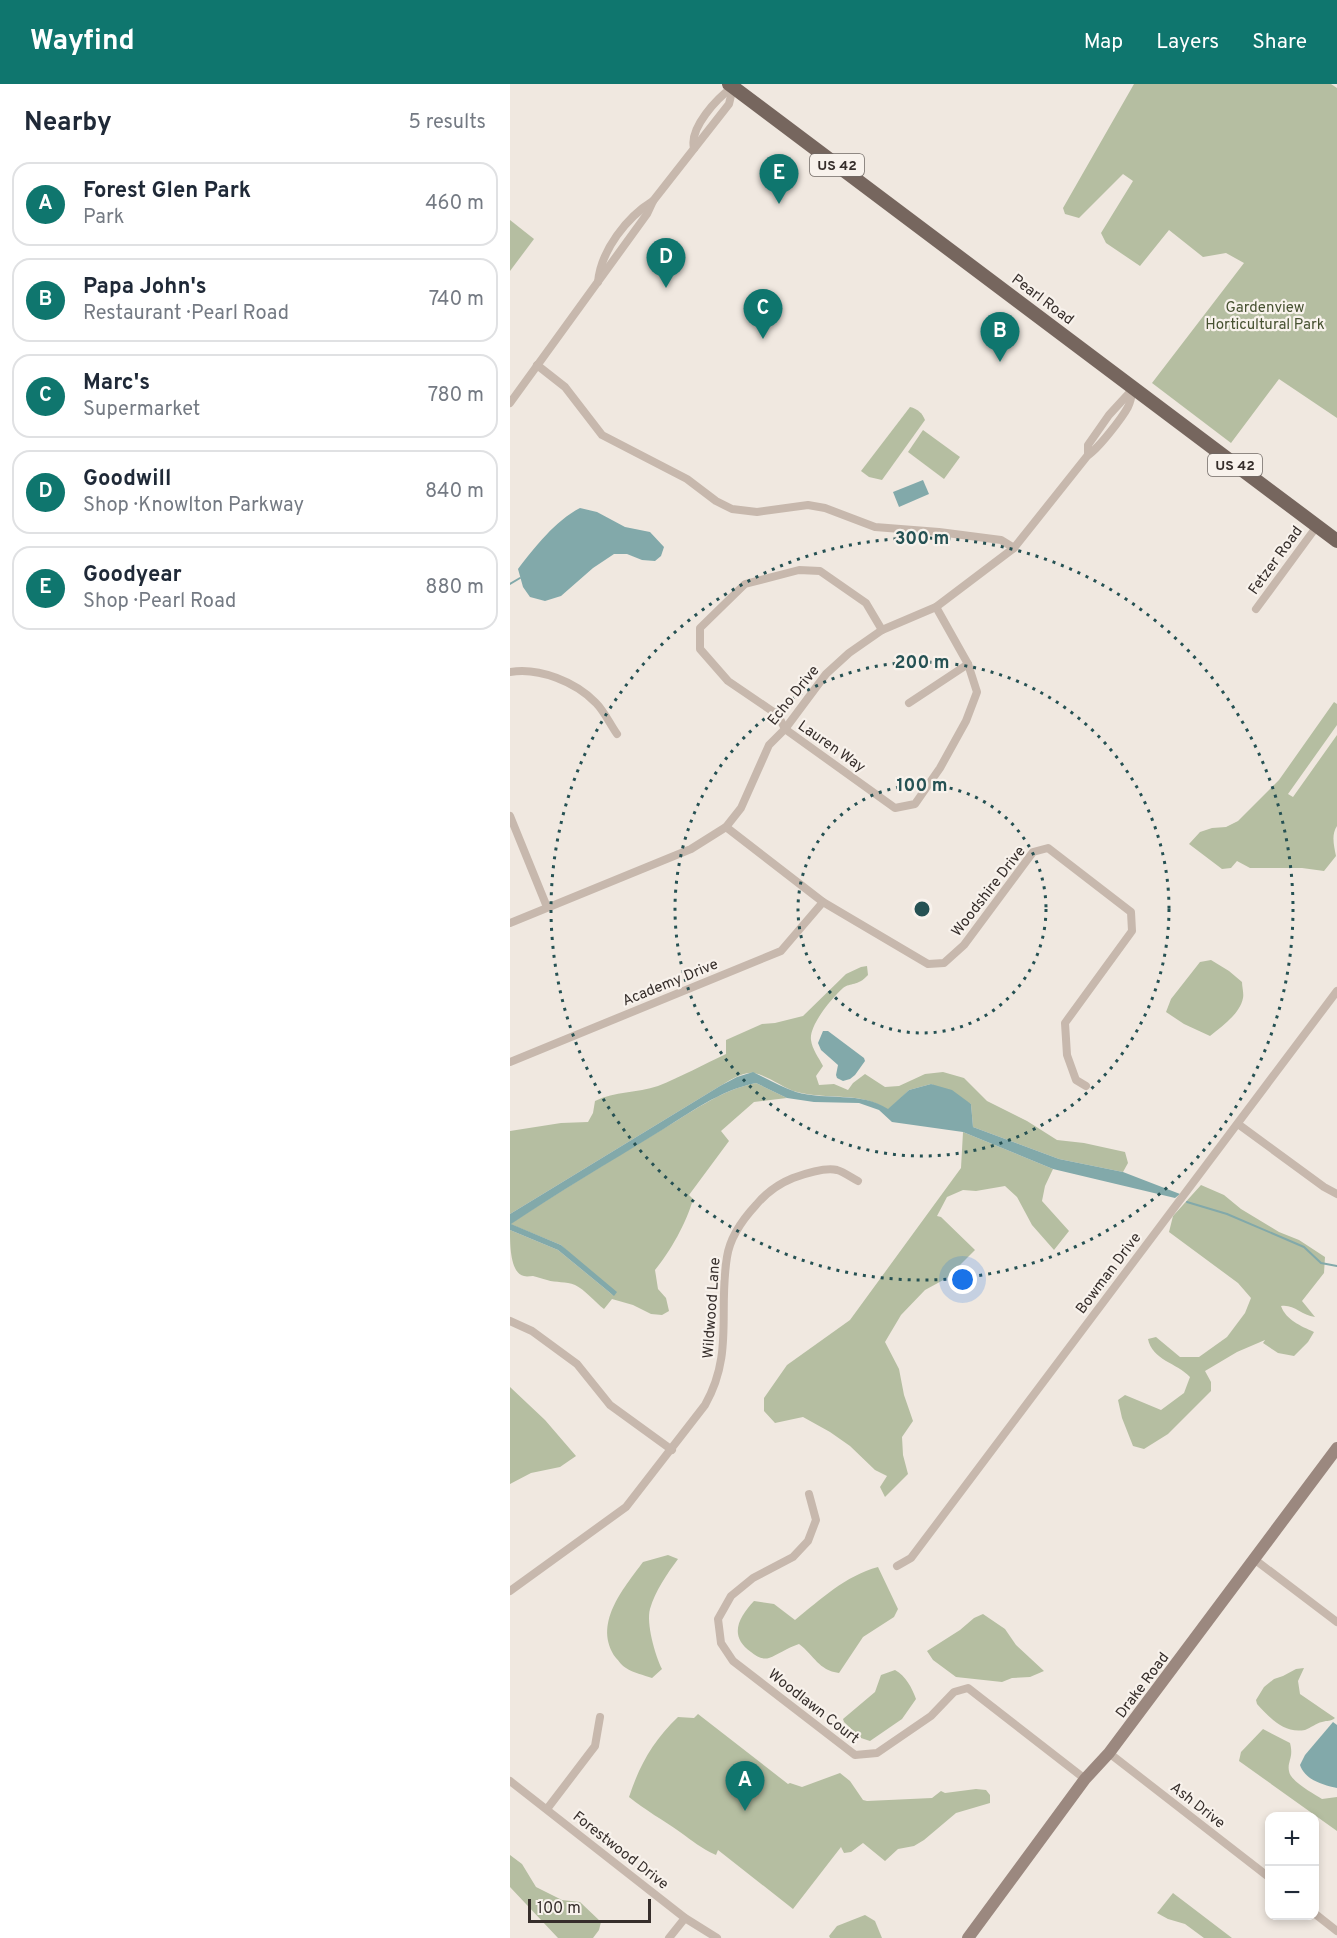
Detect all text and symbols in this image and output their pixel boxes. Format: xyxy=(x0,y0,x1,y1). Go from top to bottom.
text: Wayfind xyxy=(30,24,135,60)
text: Map xyxy=(1084,29,1123,56)
text: Layers xyxy=(1156,29,1219,56)
text: Share xyxy=(1252,29,1307,56)
text: Nearby xyxy=(24,107,112,140)
text: 5 results xyxy=(409,110,486,136)
pin: E xyxy=(760,154,798,204)
road number: US 42 xyxy=(810,154,864,176)
text: Forest Glen Park xyxy=(83,178,251,205)
text: A xyxy=(38,191,53,217)
text: 460 m xyxy=(425,191,484,217)
text: Park xyxy=(83,205,124,231)
pin: D xyxy=(646,238,686,288)
street label: Pearl Road xyxy=(1007,270,1077,330)
text: Papa John's xyxy=(83,274,207,301)
text: B xyxy=(39,287,52,313)
text: 740 m xyxy=(429,287,484,313)
pin: C xyxy=(744,290,782,339)
park label: Gardenview Horticultural Park xyxy=(1205,299,1325,335)
text: Restaurant · Pearl Road xyxy=(83,301,289,327)
pin: B xyxy=(980,312,1020,362)
text: Marc's xyxy=(83,370,150,397)
text: C xyxy=(39,383,52,409)
text: 780 m xyxy=(428,383,484,409)
text: Supermarket xyxy=(83,397,200,423)
road number: US 42 xyxy=(1208,454,1262,476)
text: Goodwill xyxy=(83,466,171,493)
text: D xyxy=(38,479,53,505)
text: 840 m xyxy=(425,479,484,505)
text: Shop · Knowlton Parkway xyxy=(83,493,304,519)
street label: Fetzer Road xyxy=(1245,523,1308,599)
text: 300 m xyxy=(895,528,949,551)
text: Goodyear xyxy=(83,562,182,589)
text: E xyxy=(39,575,52,601)
text: 880 m xyxy=(425,575,484,601)
text: Shop · Pearl Road xyxy=(83,589,236,615)
text: 200 m xyxy=(894,652,950,675)
street label: Echo Drive xyxy=(764,662,824,730)
street label: Lauren Way xyxy=(794,717,869,777)
text: 100 m xyxy=(896,775,948,798)
street label: Woodshire Drive xyxy=(948,843,1030,941)
centre of rings xyxy=(912,899,932,919)
street label: Academy Drive xyxy=(620,956,721,1011)
street label: Bowman Drive xyxy=(1072,1229,1146,1318)
street label: Wildwood Lane xyxy=(699,1257,726,1360)
your location xyxy=(948,1265,977,1294)
street label: Drake Road xyxy=(1112,1649,1174,1723)
street label: Woodlawn Court xyxy=(764,1666,863,1749)
pin: A xyxy=(726,1762,764,1811)
street label: Ash Drive xyxy=(1166,1779,1228,1834)
street label: Forestwood Drive xyxy=(568,1808,672,1895)
map controls xyxy=(1265,1812,1319,1920)
button: + xyxy=(1265,1812,1319,1866)
button: − xyxy=(1265,1866,1319,1920)
scale bar xyxy=(528,1896,651,1924)
text: 100 m xyxy=(537,1899,581,1919)

